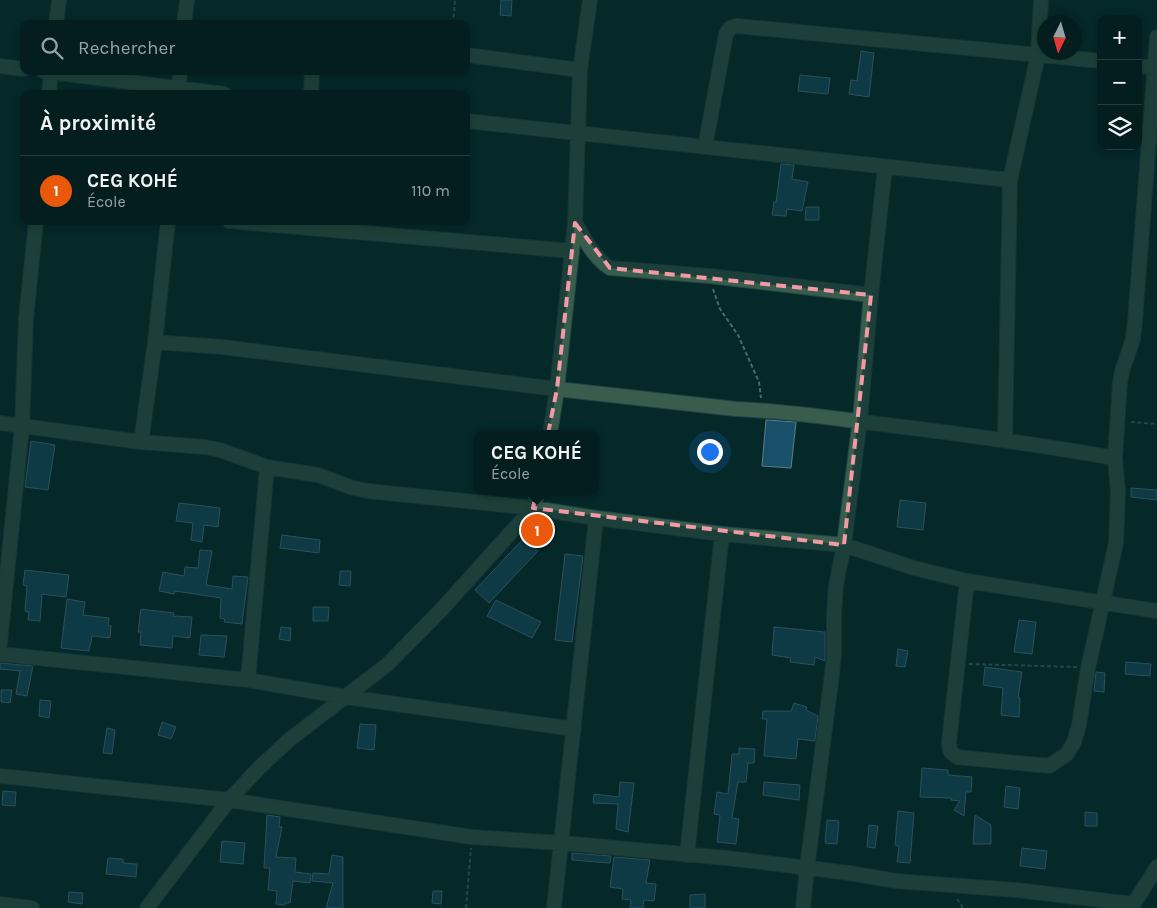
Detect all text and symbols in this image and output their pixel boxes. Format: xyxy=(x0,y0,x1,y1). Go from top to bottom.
north arrow xyxy=(1037,15,1082,60)
map controls xyxy=(1097,15,1142,150)
button: + xyxy=(1097,15,1142,60)
search box xyxy=(20,20,470,75)
icon: search xyxy=(38,34,66,62)
text: Rechercher xyxy=(78,37,175,59)
button: − xyxy=(1097,60,1142,105)
button: layers xyxy=(1097,105,1142,150)
text: À proximité xyxy=(40,111,156,135)
text: CEG KOHÉ xyxy=(87,170,178,192)
text: 1 xyxy=(53,181,59,200)
text: 110 m xyxy=(411,181,450,200)
text: École xyxy=(87,192,126,211)
popup xyxy=(474,430,599,495)
your location xyxy=(697,439,723,465)
text: CEG KOHÉ xyxy=(491,442,582,464)
text: École xyxy=(491,464,530,483)
pin: 1 xyxy=(521,511,553,549)

